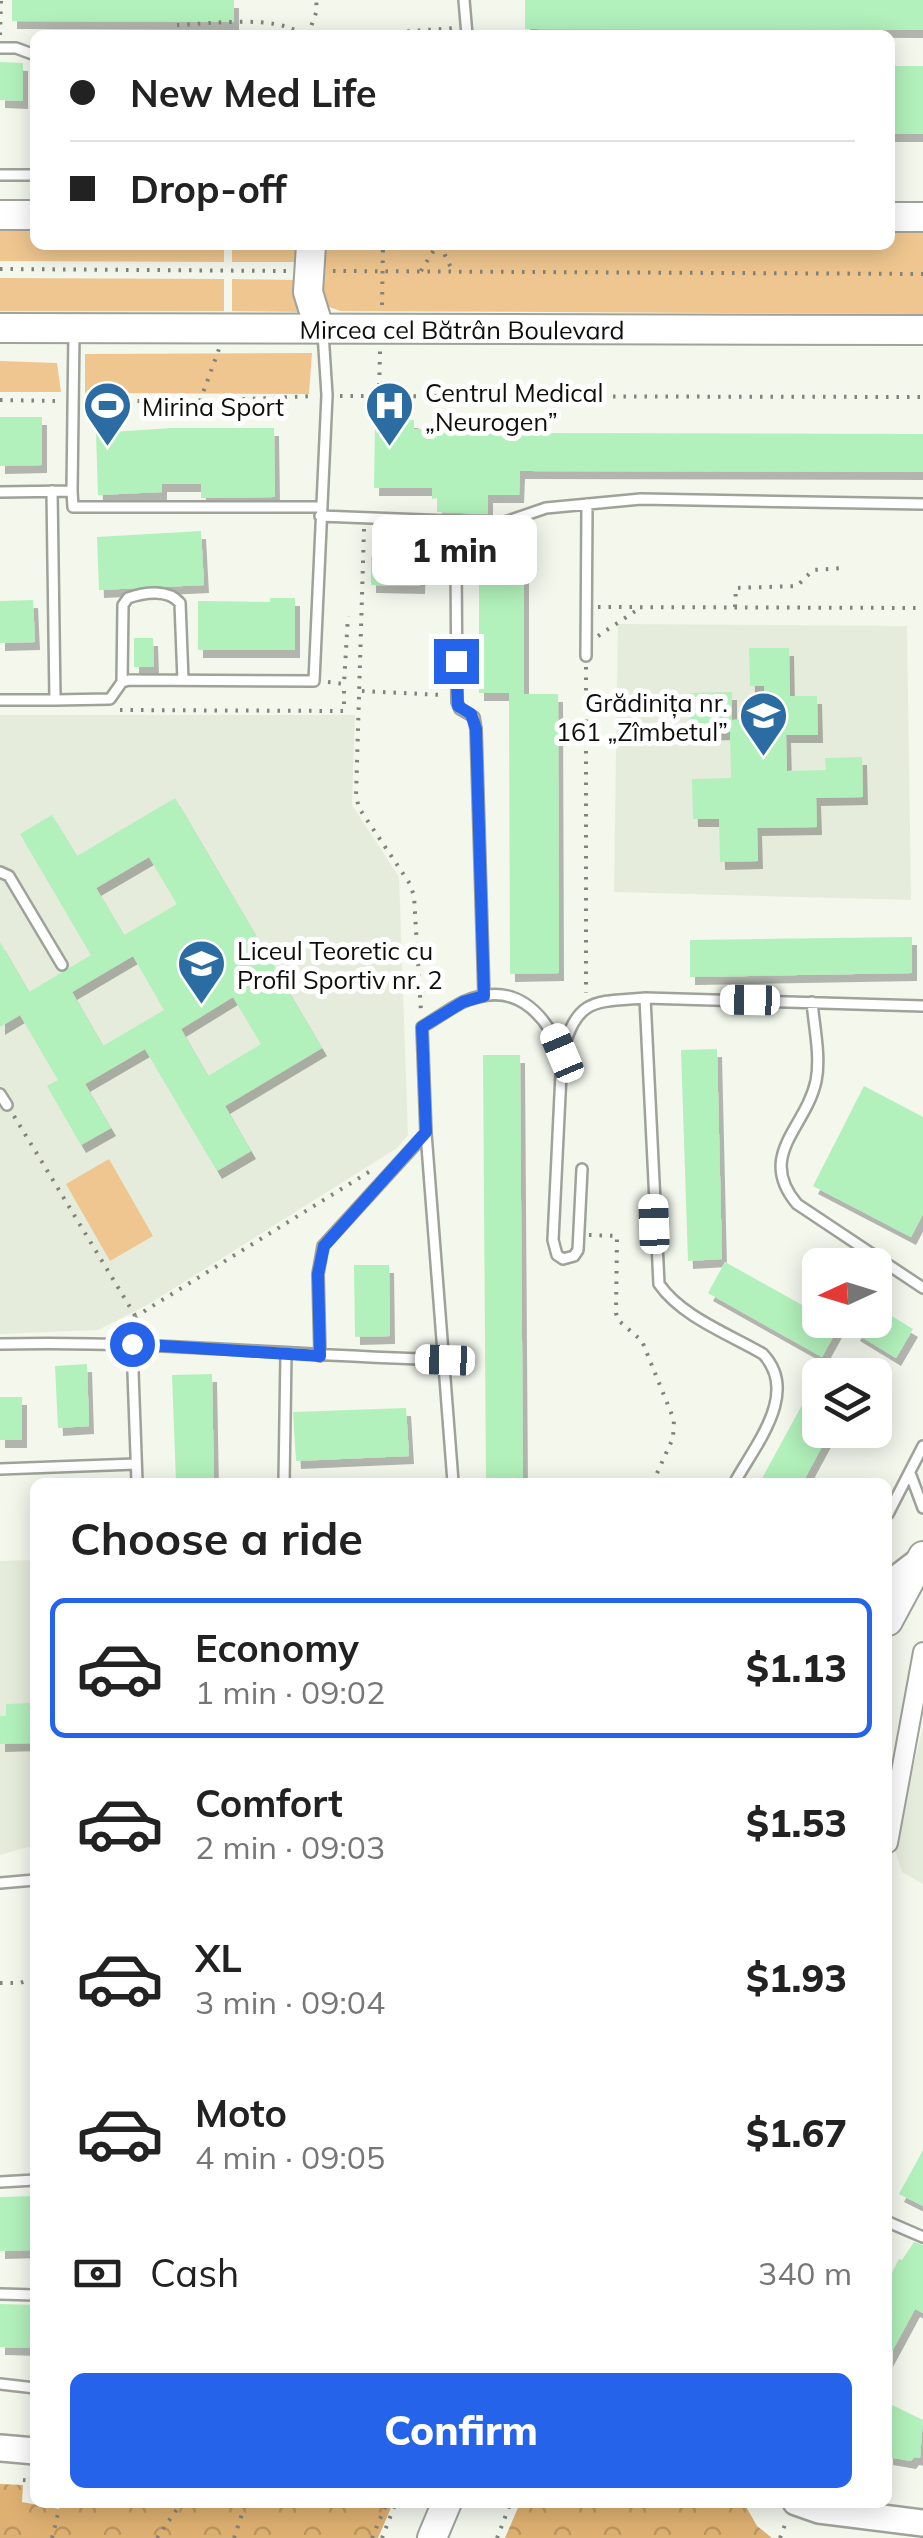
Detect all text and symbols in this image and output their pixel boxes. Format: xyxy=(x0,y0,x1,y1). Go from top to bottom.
text: New Med Life xyxy=(130,69,377,117)
text: Drop-off xyxy=(130,165,287,213)
street label: Mircea cel Bătrân Boulevard xyxy=(299,313,625,345)
place label: Centrul Medical „Neurogen” xyxy=(425,377,603,437)
sports icon: Mirina Sport xyxy=(81,380,133,448)
hospital icon: Centrul Medical „Neurogen” xyxy=(364,380,416,448)
place label: Mirina Sport xyxy=(142,391,284,422)
callout: 1 min xyxy=(374,516,538,586)
text: 1 min xyxy=(412,530,497,570)
route end xyxy=(434,639,479,684)
place label: Grădinița nr. 161 „Zîmbetul” xyxy=(556,687,728,747)
school or university icon: Grădinița nr. 161 „Zîmbetul” xyxy=(737,690,789,758)
place label: Liceul Teoretic cu Profil Sportiv nr. 2 xyxy=(237,935,442,995)
school or university icon: Liceul Teoretic cu Profil Sportiv nr. 2 xyxy=(176,938,228,1006)
car xyxy=(720,984,780,1016)
car xyxy=(536,1020,588,1086)
car xyxy=(638,1193,670,1255)
north arrow xyxy=(802,1248,892,1338)
map controls xyxy=(802,1248,892,1448)
route start xyxy=(110,1322,155,1367)
car xyxy=(414,1344,476,1376)
button: layers xyxy=(802,1358,892,1448)
text: Choose a ride xyxy=(70,1510,363,1566)
icon: car xyxy=(75,1623,165,1713)
text: Economy xyxy=(195,1624,359,1672)
text: $1.13 xyxy=(746,1644,847,1692)
text: 1 min · 09:02 xyxy=(195,1672,385,1712)
icon: car xyxy=(75,1778,165,1868)
text: Comfort xyxy=(195,1779,343,1827)
text: $1.53 xyxy=(746,1799,847,1847)
text: 2 min · 09:03 xyxy=(195,1827,385,1867)
icon: car xyxy=(75,1933,165,2023)
text: XL xyxy=(195,1934,242,1982)
text: $1.93 xyxy=(746,1954,847,2002)
text: 3 min · 09:04 xyxy=(195,1982,385,2022)
icon: car xyxy=(75,2088,165,2178)
text: Moto xyxy=(195,2089,287,2137)
text: $1.67 xyxy=(746,2109,847,2157)
text: 4 min · 09:05 xyxy=(195,2137,385,2177)
icon: cash xyxy=(70,2246,125,2301)
text: Cash xyxy=(150,2249,239,2297)
text: 340 m xyxy=(758,2253,852,2293)
button: Confirm xyxy=(70,2373,852,2488)

